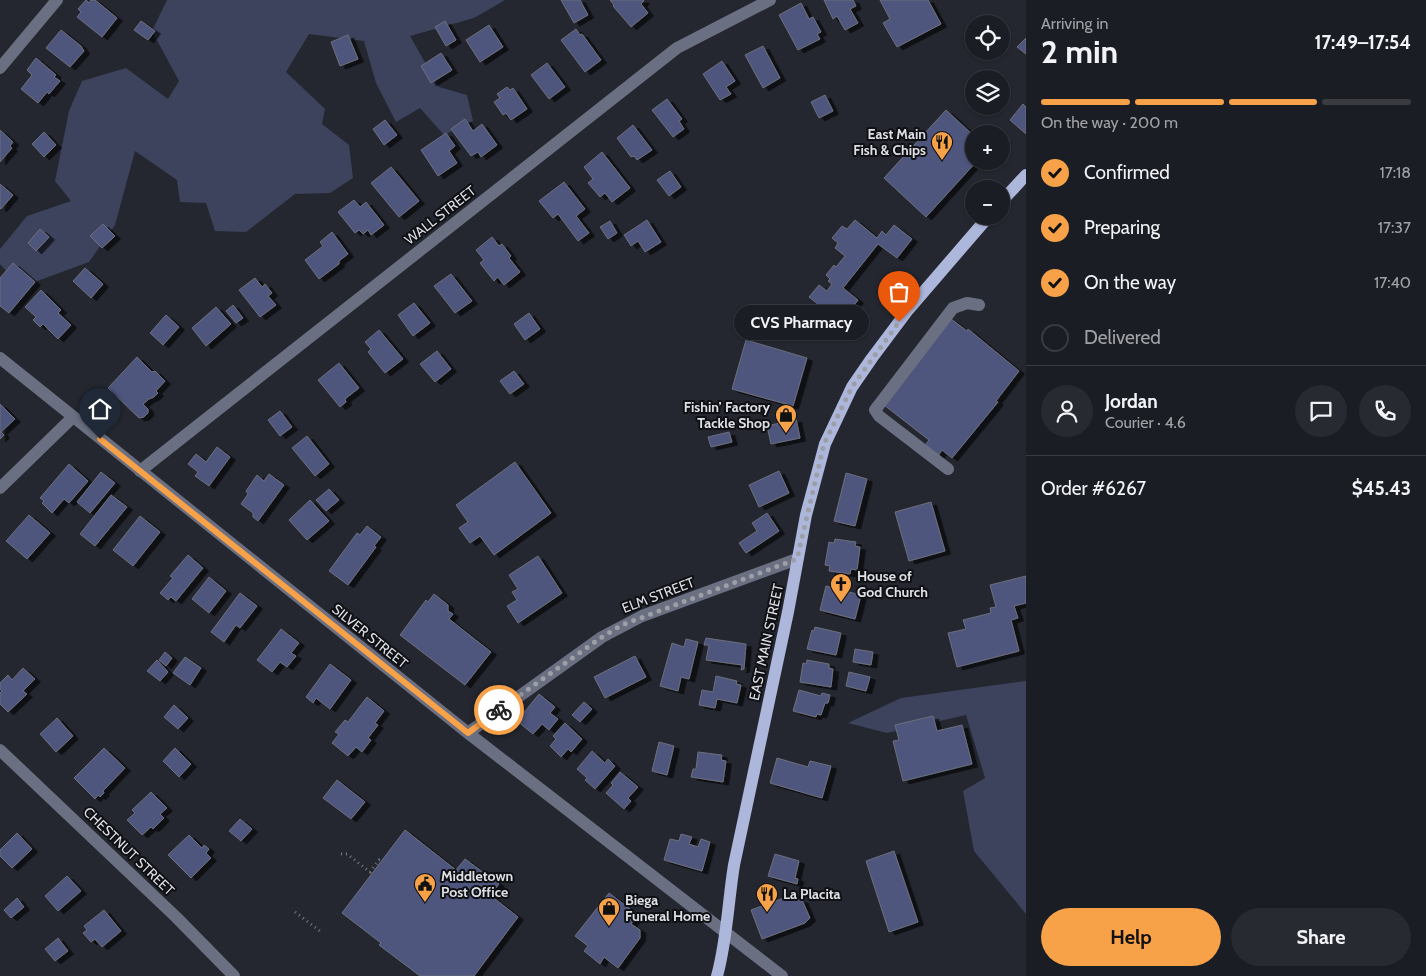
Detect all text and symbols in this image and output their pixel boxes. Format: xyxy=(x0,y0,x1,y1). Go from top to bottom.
text: Arriving in xyxy=(1041,14,1108,33)
map controls xyxy=(965,15,1010,225)
button: locate xyxy=(965,15,1010,60)
text: 17:49–17:54 xyxy=(1314,31,1411,54)
text: 2 min xyxy=(1041,32,1118,71)
button: layers xyxy=(965,70,1010,115)
text: On the way · 200 m xyxy=(1041,113,1178,132)
place label: East Main Fish & Chips xyxy=(853,125,926,159)
button: + xyxy=(965,125,1010,170)
restaurant icon: East Main Fish & Chips xyxy=(930,130,954,161)
icon: check xyxy=(1041,159,1069,187)
text: Confirmed xyxy=(1084,161,1170,184)
text: 17:18 xyxy=(1379,163,1411,182)
button: − xyxy=(965,180,1010,225)
street label: WALL STREET xyxy=(401,181,480,248)
icon: check xyxy=(1041,214,1069,242)
text: Preparing xyxy=(1084,216,1160,239)
text: 17:37 xyxy=(1378,218,1411,237)
icon: check xyxy=(1041,269,1069,297)
pin xyxy=(878,271,920,322)
text: On the way xyxy=(1084,271,1176,294)
text: 17:40 xyxy=(1374,273,1411,292)
icon: bag xyxy=(885,278,913,306)
callout: CVS Pharmacy xyxy=(734,304,869,340)
text: CVS Pharmacy xyxy=(751,313,852,332)
text: Delivered xyxy=(1084,326,1161,349)
button: person xyxy=(1041,385,1093,437)
button: chat xyxy=(1295,385,1347,437)
button: phone xyxy=(1359,385,1411,437)
pin xyxy=(79,388,121,439)
text: Jordan xyxy=(1105,390,1158,413)
icon: home xyxy=(86,395,114,423)
place label: Fishin’ Factory Tackle Shop xyxy=(684,398,770,432)
shop icon: Fishin’ Factory Tackle Shop xyxy=(774,403,798,434)
text: Courier · 4.6 xyxy=(1105,413,1186,432)
text: Order #6267 xyxy=(1041,477,1146,500)
text: $45.43 xyxy=(1352,477,1411,500)
place label: House of God Church xyxy=(857,567,928,601)
church icon: House of God Church xyxy=(829,572,853,603)
street label: ELM STREET xyxy=(619,573,697,617)
street label: EAST MAIN STREET xyxy=(745,582,787,702)
street label: SILVER STREET xyxy=(328,600,412,672)
courier xyxy=(474,685,524,735)
icon: bike xyxy=(485,696,513,724)
street label: CHESTNUT STREET xyxy=(80,803,179,899)
place label: Middletown Post Office xyxy=(441,867,513,901)
public building icon: Middletown Post Office xyxy=(413,872,437,903)
restaurant icon: La Placita xyxy=(755,882,779,913)
place label: La Placita xyxy=(783,885,841,903)
place label: Biega Funeral Home xyxy=(625,891,710,925)
shop icon: Biega Funeral Home xyxy=(597,896,621,927)
button: Help xyxy=(1041,908,1221,966)
button: Share xyxy=(1231,908,1411,966)

